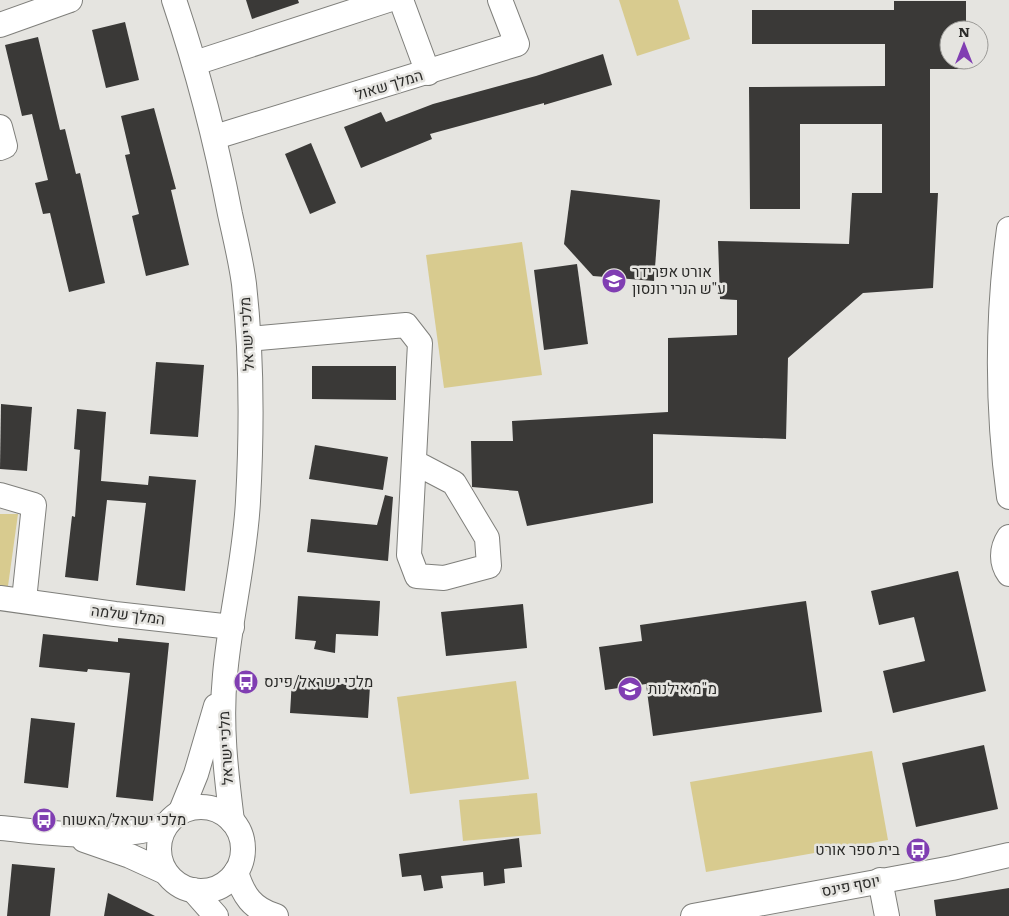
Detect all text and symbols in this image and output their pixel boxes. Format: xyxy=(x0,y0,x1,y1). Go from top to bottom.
north arrow xyxy=(939,20,989,70)
text: N xyxy=(958,21,970,41)
street label: המלך שאול xyxy=(352,62,425,105)
place label: אורט אפרידר ע"ש הנרי רונסון xyxy=(632,259,726,299)
school or university icon: אורט אפרידר ע"ש הנרי רונסון xyxy=(601,268,627,294)
street label: מלכי ישראל xyxy=(232,297,259,372)
street label: המלך שלמה xyxy=(90,598,167,629)
bus stop icon: מלכי ישראל/פינס xyxy=(233,669,259,695)
place label: מלכי ישראל/פינס xyxy=(264,669,373,692)
school or university icon: מ"מ אילנות xyxy=(617,676,643,702)
place label: מ"מ אילנות xyxy=(648,676,717,699)
street label: מלכי ישראל xyxy=(211,711,238,786)
bus stop icon: מלכי ישראל/האשוח xyxy=(31,807,57,833)
place label: מלכי ישראל/האשוח xyxy=(62,807,186,830)
place label: בית ספר אורט xyxy=(815,837,900,860)
bus stop icon: בית ספר אורט xyxy=(905,837,931,863)
street label: יוסף פינס xyxy=(819,868,882,901)

